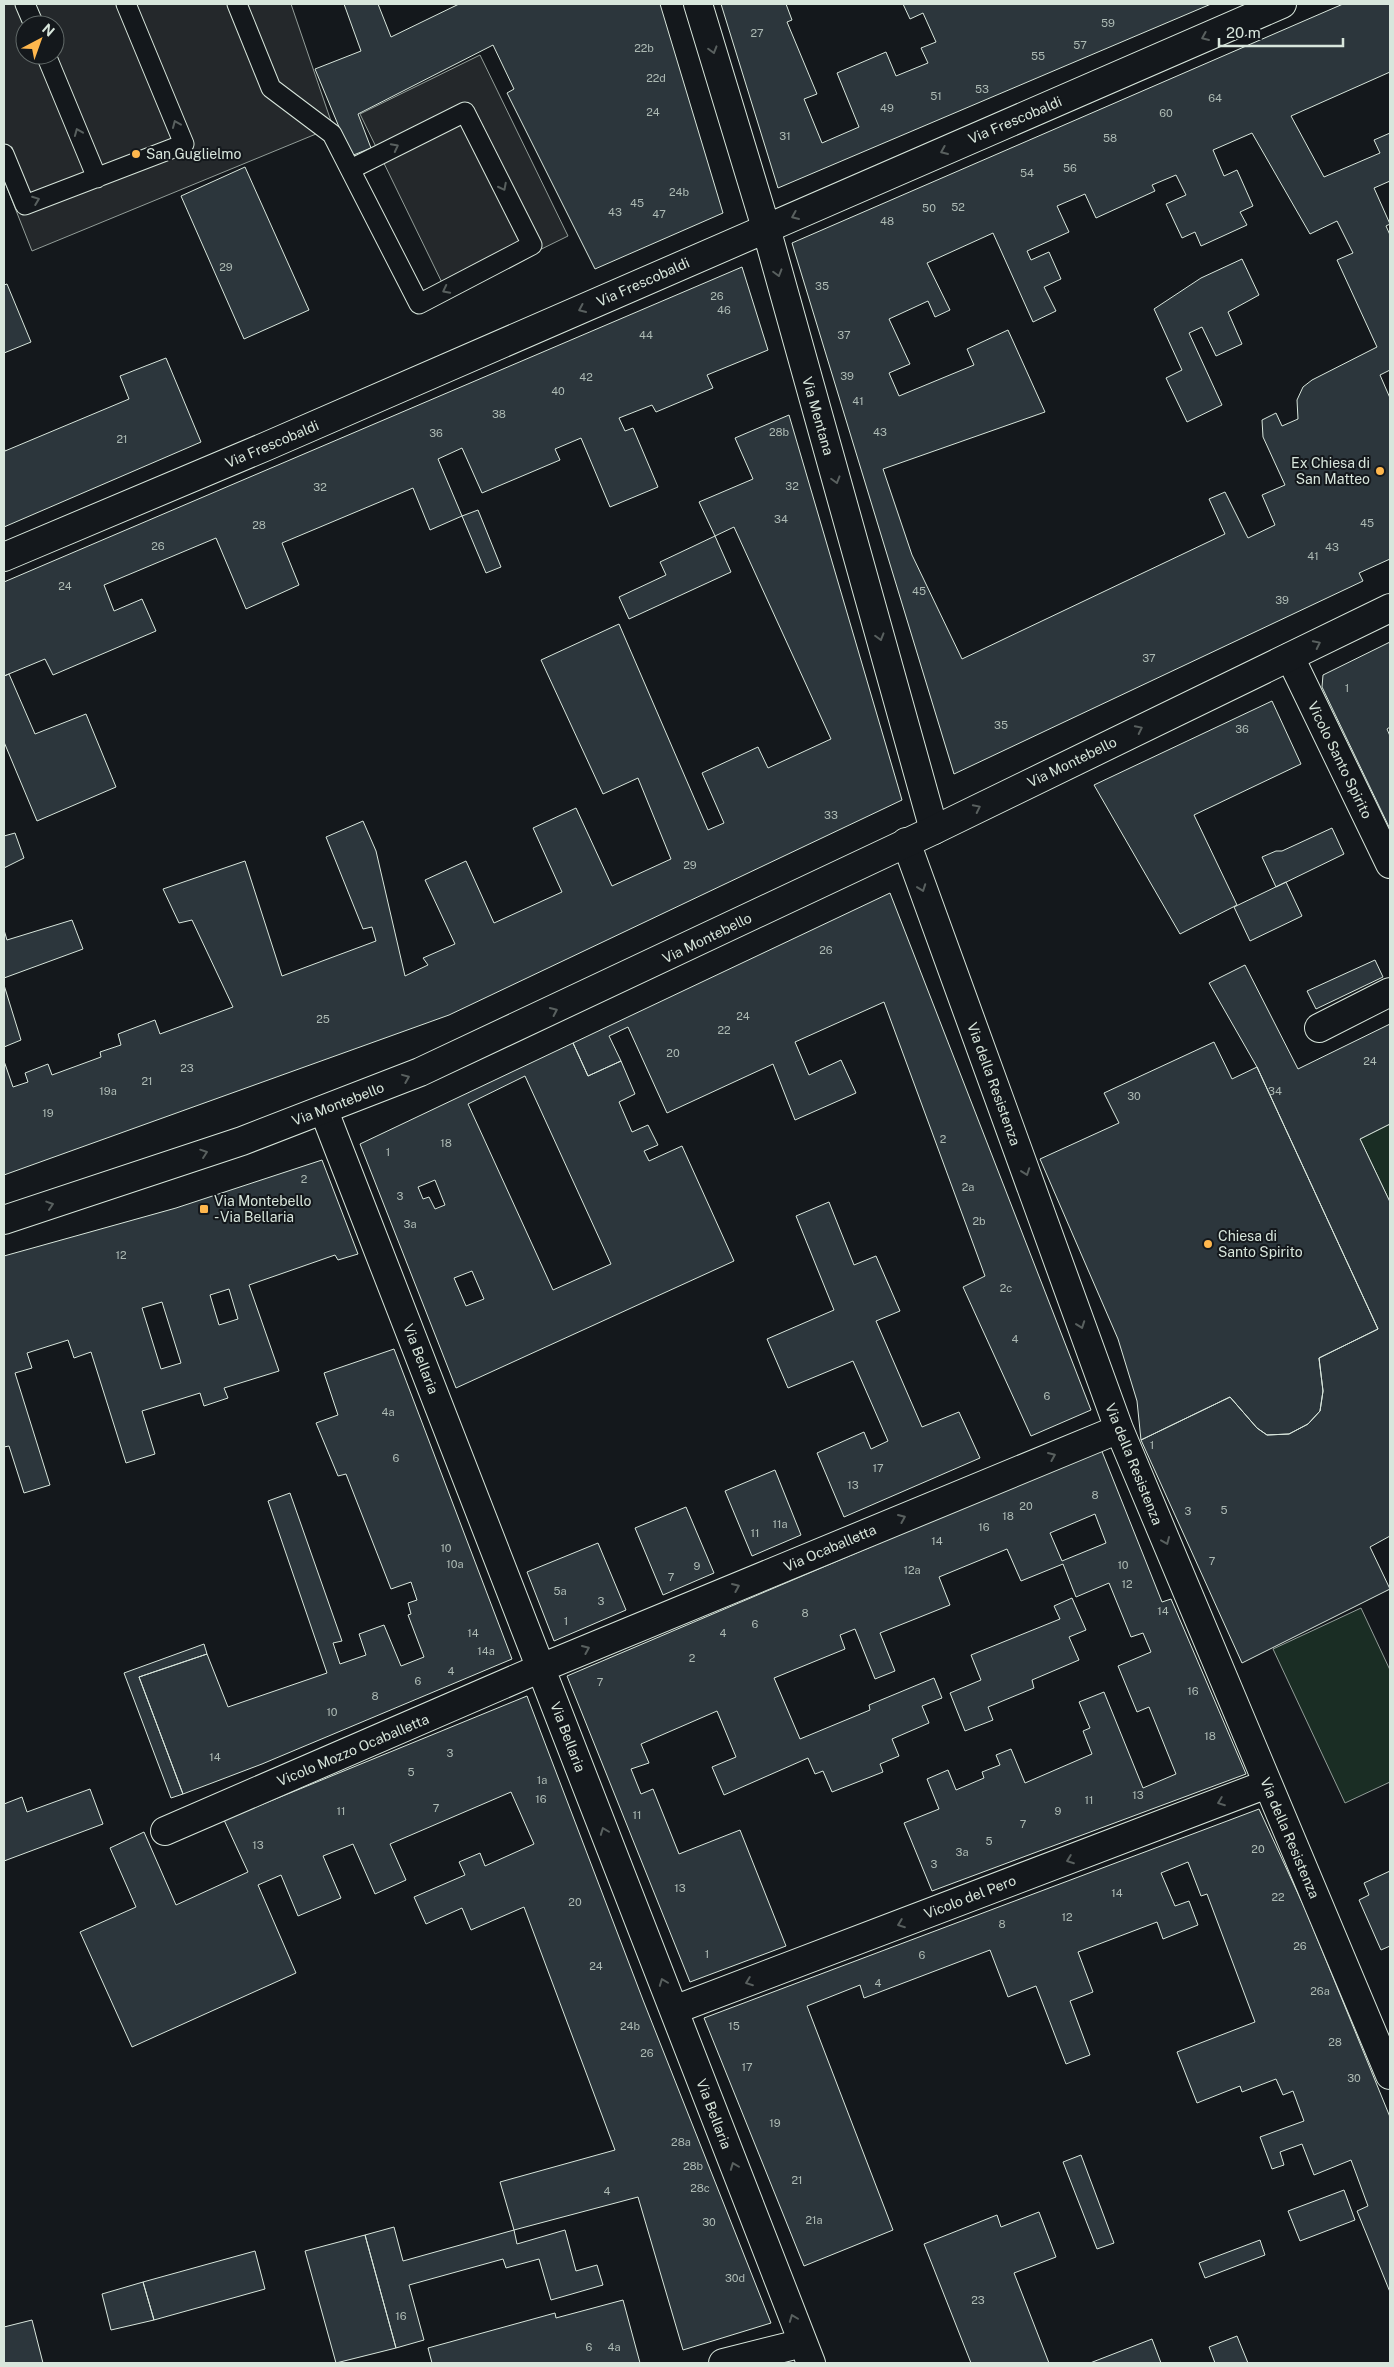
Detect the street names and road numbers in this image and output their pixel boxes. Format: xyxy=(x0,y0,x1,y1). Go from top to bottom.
street label: Via Frescobaldi xyxy=(966,93,1064,147)
street label: Via Frescobaldi xyxy=(594,254,692,310)
street label: Via Mentana xyxy=(799,375,837,457)
street label: Via Frescobaldi xyxy=(223,417,321,471)
street label: Vicolo Santo Spirito xyxy=(1305,699,1375,821)
street label: Via Montebello xyxy=(1025,733,1119,791)
street label: Via Montebello xyxy=(660,909,754,967)
street label: Via della Resistenza xyxy=(964,1020,1024,1148)
street label: Via Montebello xyxy=(290,1079,386,1129)
street label: Via Bellaria xyxy=(400,1322,442,1396)
street label: Via della Resistenza xyxy=(1102,1401,1166,1527)
street label: Via Ocaballetta xyxy=(781,1521,879,1575)
street label: Via Bellaria xyxy=(547,1700,589,1774)
street label: Vicolo Mozzo Ocaballetta xyxy=(275,1711,431,1789)
street label: Via della Resistenza xyxy=(1257,1775,1323,1901)
street label: Vicolo del Pero xyxy=(922,1872,1018,1922)
street label: Via Bellaria xyxy=(693,2077,735,2151)

